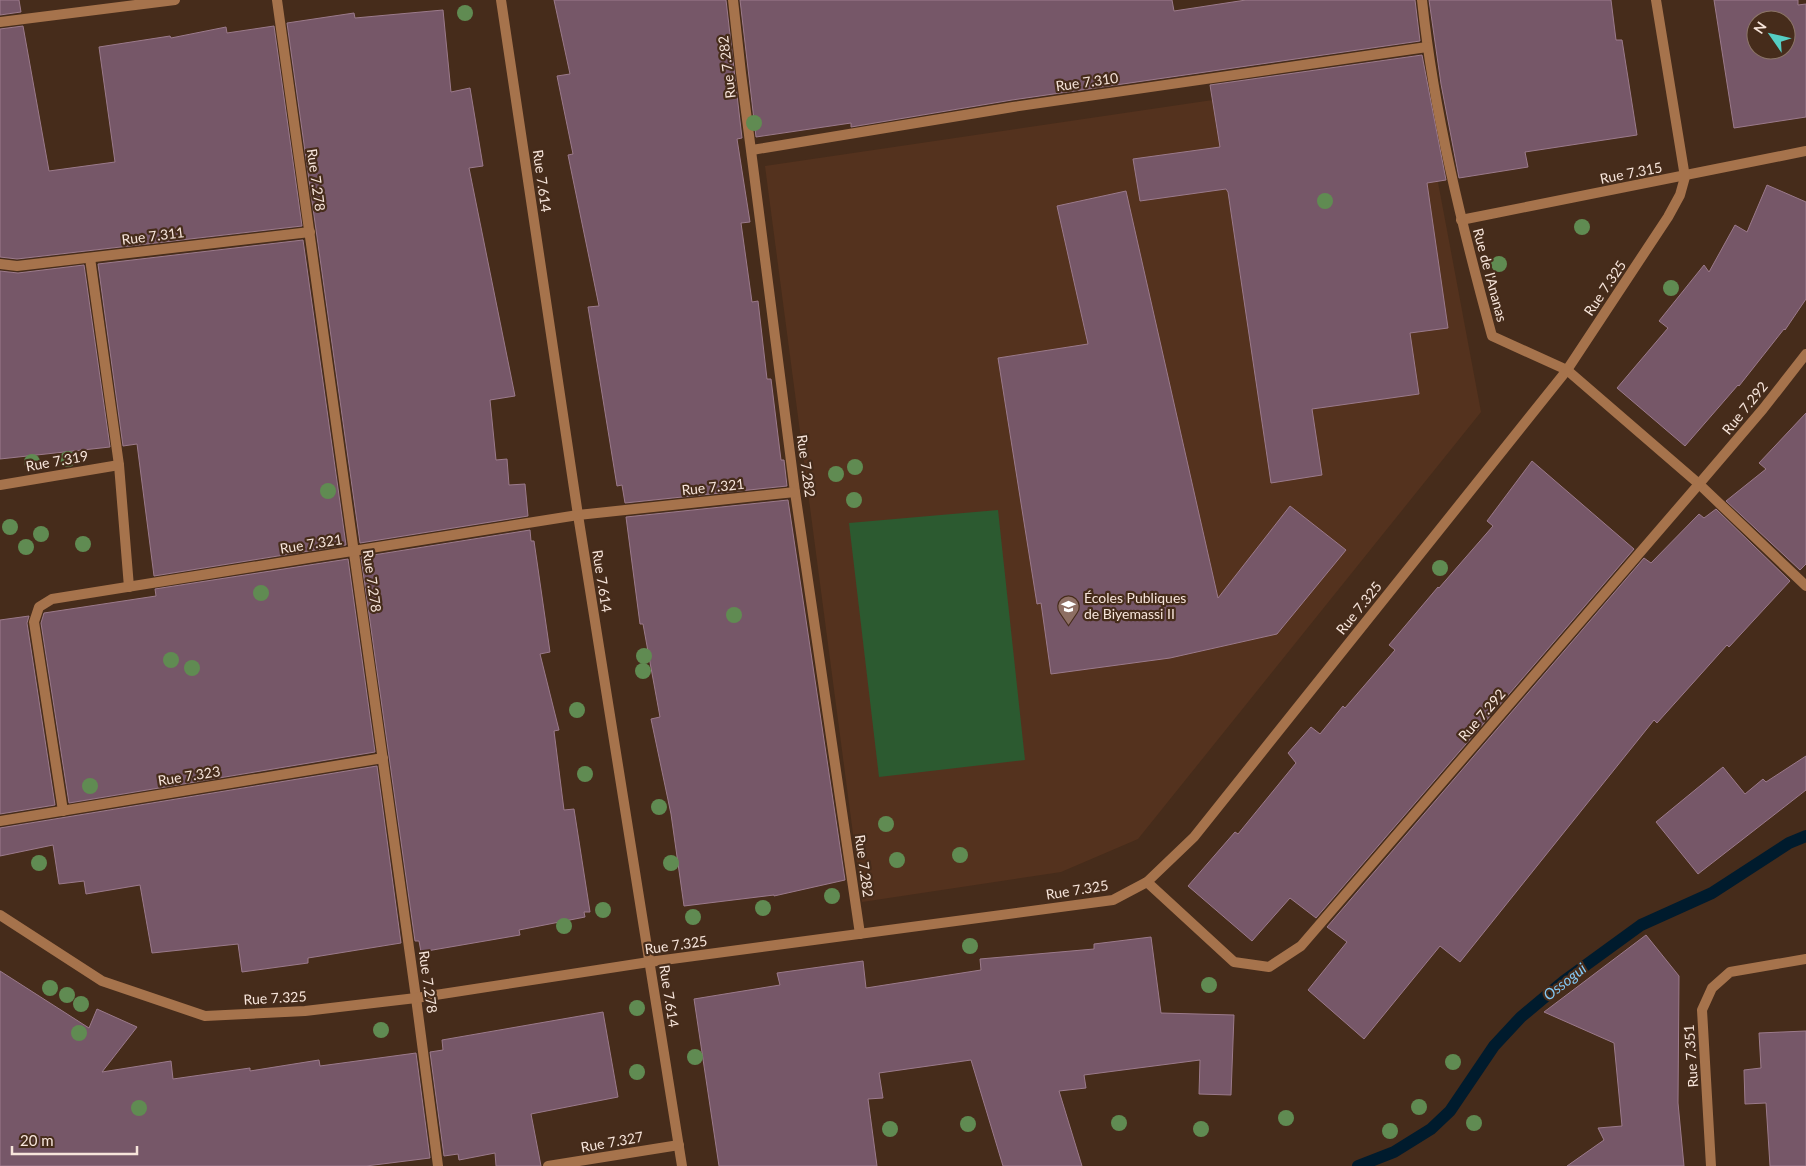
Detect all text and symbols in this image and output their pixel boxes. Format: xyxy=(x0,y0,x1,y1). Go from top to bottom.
north arrow xyxy=(1746,10,1796,60)
text: N xyxy=(1750,18,1770,37)
street label: Rue 7.282 xyxy=(714,35,739,99)
street label: Rue 7.310 xyxy=(1055,69,1119,94)
street label: Rue 7.278 xyxy=(304,148,329,212)
street label: Rue 7.614 xyxy=(530,149,555,213)
street label: Rue 7.315 xyxy=(1598,158,1663,187)
street label: Rue 7.311 xyxy=(121,223,185,248)
street label: Rue de l'Ananas xyxy=(1470,226,1511,324)
street label: Rue 7.325 xyxy=(1580,257,1629,319)
street label: Rue 7.292 xyxy=(1718,378,1771,438)
street label: Rue 7.282 xyxy=(794,434,819,498)
street label: Rue 7.319 xyxy=(24,447,89,474)
street label: Rue 7.321 xyxy=(681,475,745,498)
street label: Rue 7.321 xyxy=(278,530,343,557)
street label: Rue 7.614 xyxy=(589,548,616,613)
street label: Rue 7.278 xyxy=(360,549,385,613)
street label: Rue 7.325 xyxy=(1332,578,1385,638)
place label: Écoles Publiques de Biyemassi II xyxy=(1084,589,1186,622)
school or university icon: Écoles Publiques de Biyemassi II xyxy=(1056,594,1080,625)
street label: Rue 7.292 xyxy=(1455,685,1509,744)
street label: Rue 7.323 xyxy=(156,762,221,789)
street label: Rue 7.282 xyxy=(852,834,877,898)
street label: Rue 7.325 xyxy=(1044,876,1109,903)
street label: Rue 7.325 xyxy=(644,932,708,957)
street label: Rue 7.278 xyxy=(416,950,441,1014)
water label: Ossogui xyxy=(1539,959,1590,1004)
street label: Rue 7.614 xyxy=(656,963,683,1028)
street label: Rue 7.325 xyxy=(243,987,307,1008)
street label: Rue 7.351 xyxy=(1680,1024,1701,1088)
scale bar xyxy=(12,1124,138,1156)
street label: Rue 7.327 xyxy=(579,1128,644,1155)
text: 20 m xyxy=(20,1131,54,1149)

